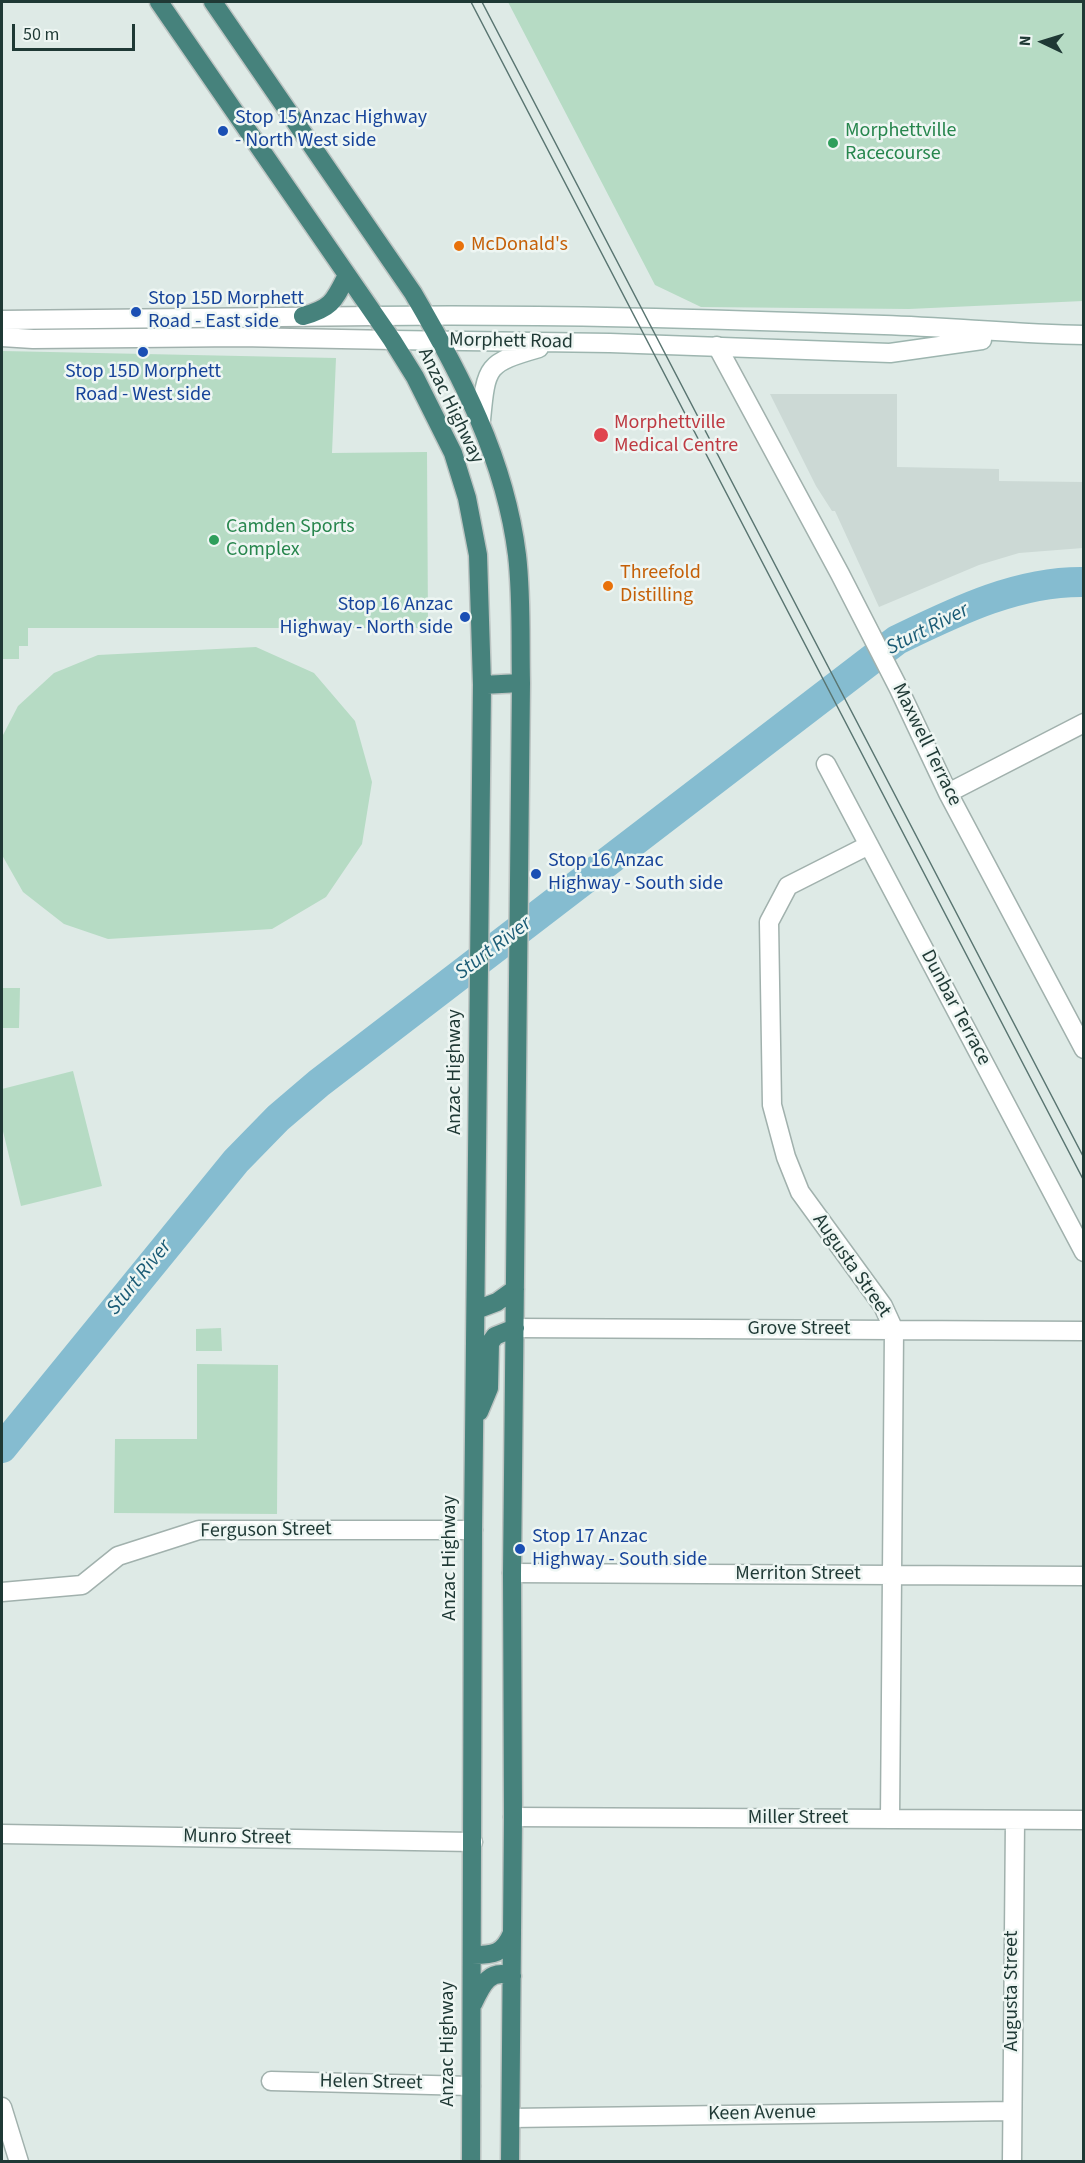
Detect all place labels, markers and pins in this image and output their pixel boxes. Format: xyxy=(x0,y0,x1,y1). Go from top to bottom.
place label: Stop 15 Anzac Highway - North West side xyxy=(235,107,427,154)
place label: Morphettville Racecourse xyxy=(845,120,957,167)
marker: Stop 15 Anzac Highway - North West side xyxy=(216,124,230,138)
marker: Morphettville Racecourse xyxy=(826,136,840,150)
place label: McDonald's xyxy=(471,234,568,258)
marker: McDonald's xyxy=(452,239,466,253)
place label: Stop 15D Morphett Road - East side xyxy=(148,288,304,335)
marker: Stop 15D Morphett Road - East side xyxy=(129,305,143,319)
marker: Stop 15D Morphett Road - West side xyxy=(136,345,150,359)
place label: Stop 15D Morphett Road - West side xyxy=(65,361,221,408)
place label: Morphettville Medical Centre xyxy=(614,412,738,459)
marker: Morphettville Medical Centre xyxy=(592,426,610,444)
place label: Camden Sports Complex xyxy=(226,516,355,563)
marker: Camden Sports Complex xyxy=(207,533,221,547)
place label: Threefold Distilling xyxy=(620,562,701,609)
marker: Threefold Distilling xyxy=(601,579,615,593)
place label: Stop 16 Anzac Highway - North side xyxy=(280,594,453,641)
marker: Stop 16 Anzac Highway - North side xyxy=(458,610,472,624)
place label: Stop 16 Anzac Highway - South side xyxy=(548,850,723,897)
marker: Stop 16 Anzac Highway - South side xyxy=(529,867,543,881)
place label: Stop 17 Anzac Highway - South side xyxy=(532,1526,707,1573)
marker: Stop 17 Anzac Highway - South side xyxy=(513,1542,527,1556)

